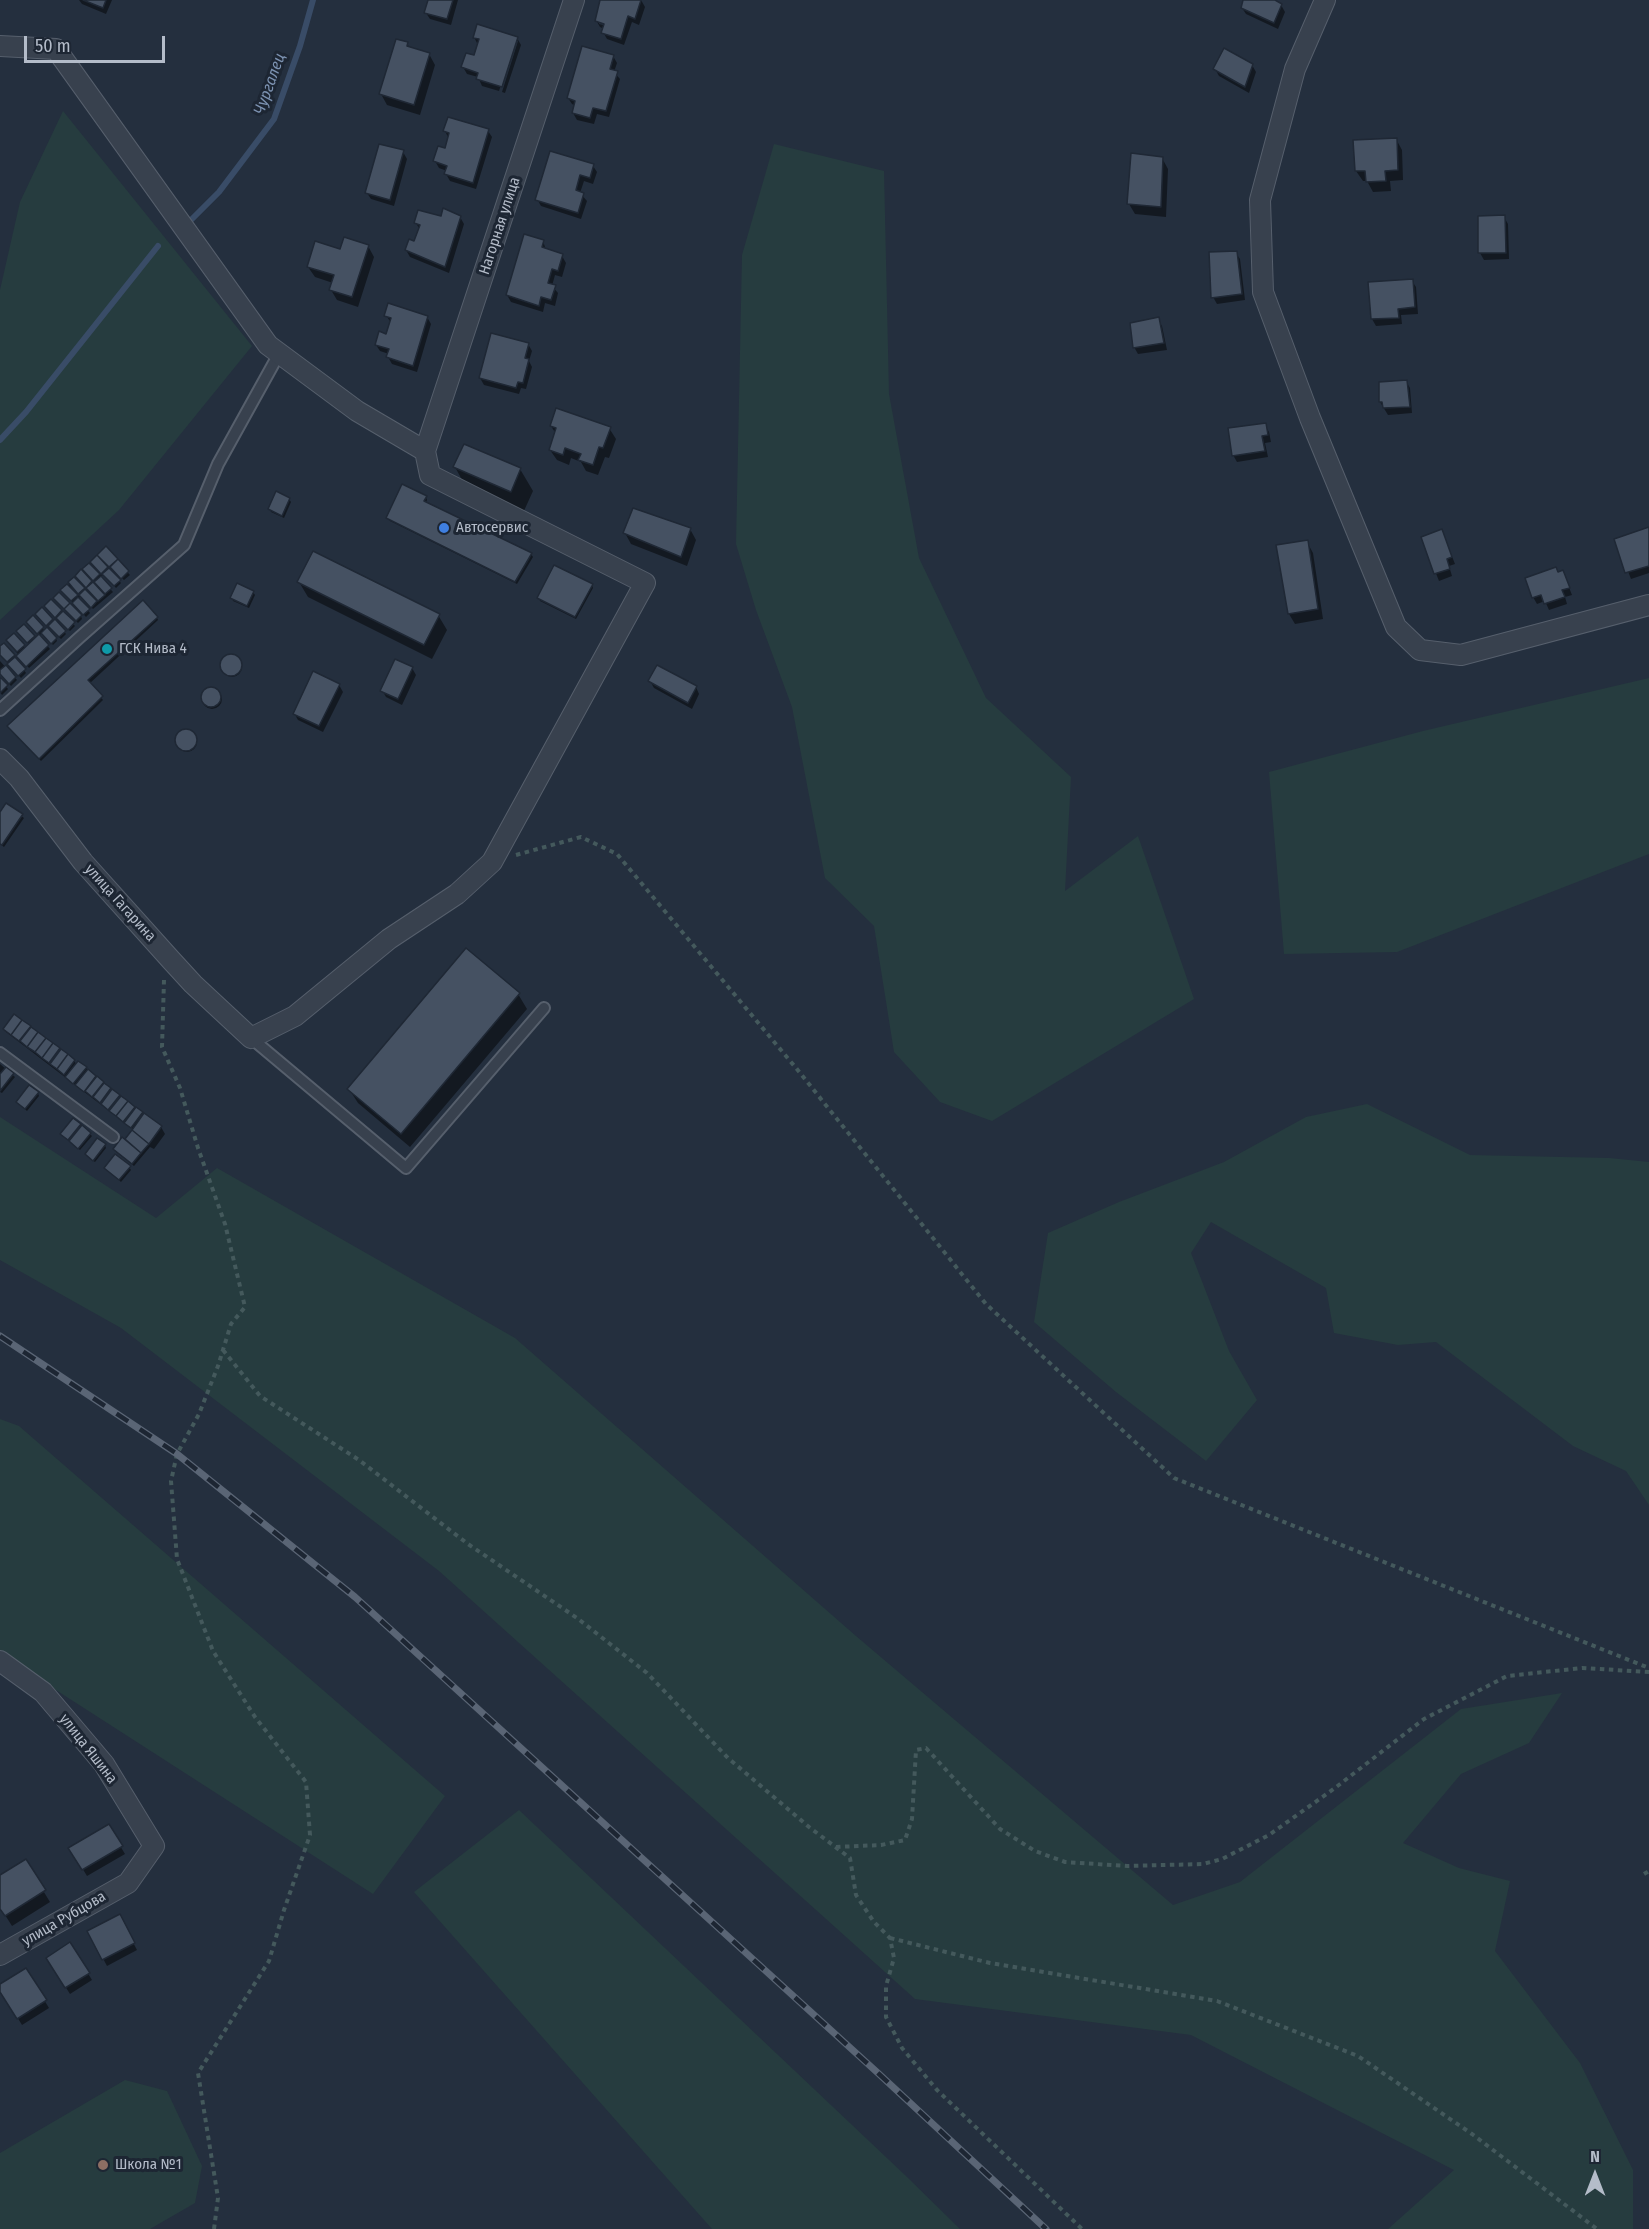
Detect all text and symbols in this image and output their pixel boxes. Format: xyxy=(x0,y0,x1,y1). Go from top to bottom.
scale bar xyxy=(27,24,168,62)
text: 50 m xyxy=(35,35,71,57)
water label: Чургалец xyxy=(250,51,290,117)
street label: Нагорная улица xyxy=(476,175,524,277)
place label: Автосервис xyxy=(456,519,528,537)
marker: Автосервис xyxy=(437,521,451,535)
place label: ГСК Нива 4 xyxy=(119,640,187,658)
marker: ГСК Нива 4 xyxy=(100,642,114,656)
street label: улица Гагарина xyxy=(81,861,159,945)
street label: улица Яшина xyxy=(55,1711,121,1787)
street label: улица Рубцова xyxy=(19,1888,109,1950)
north arrow xyxy=(1565,2145,1625,2205)
text: N xyxy=(1590,2147,1600,2166)
place label: Школа №1 xyxy=(115,2156,182,2174)
marker: Школа №1 xyxy=(96,2158,110,2172)

